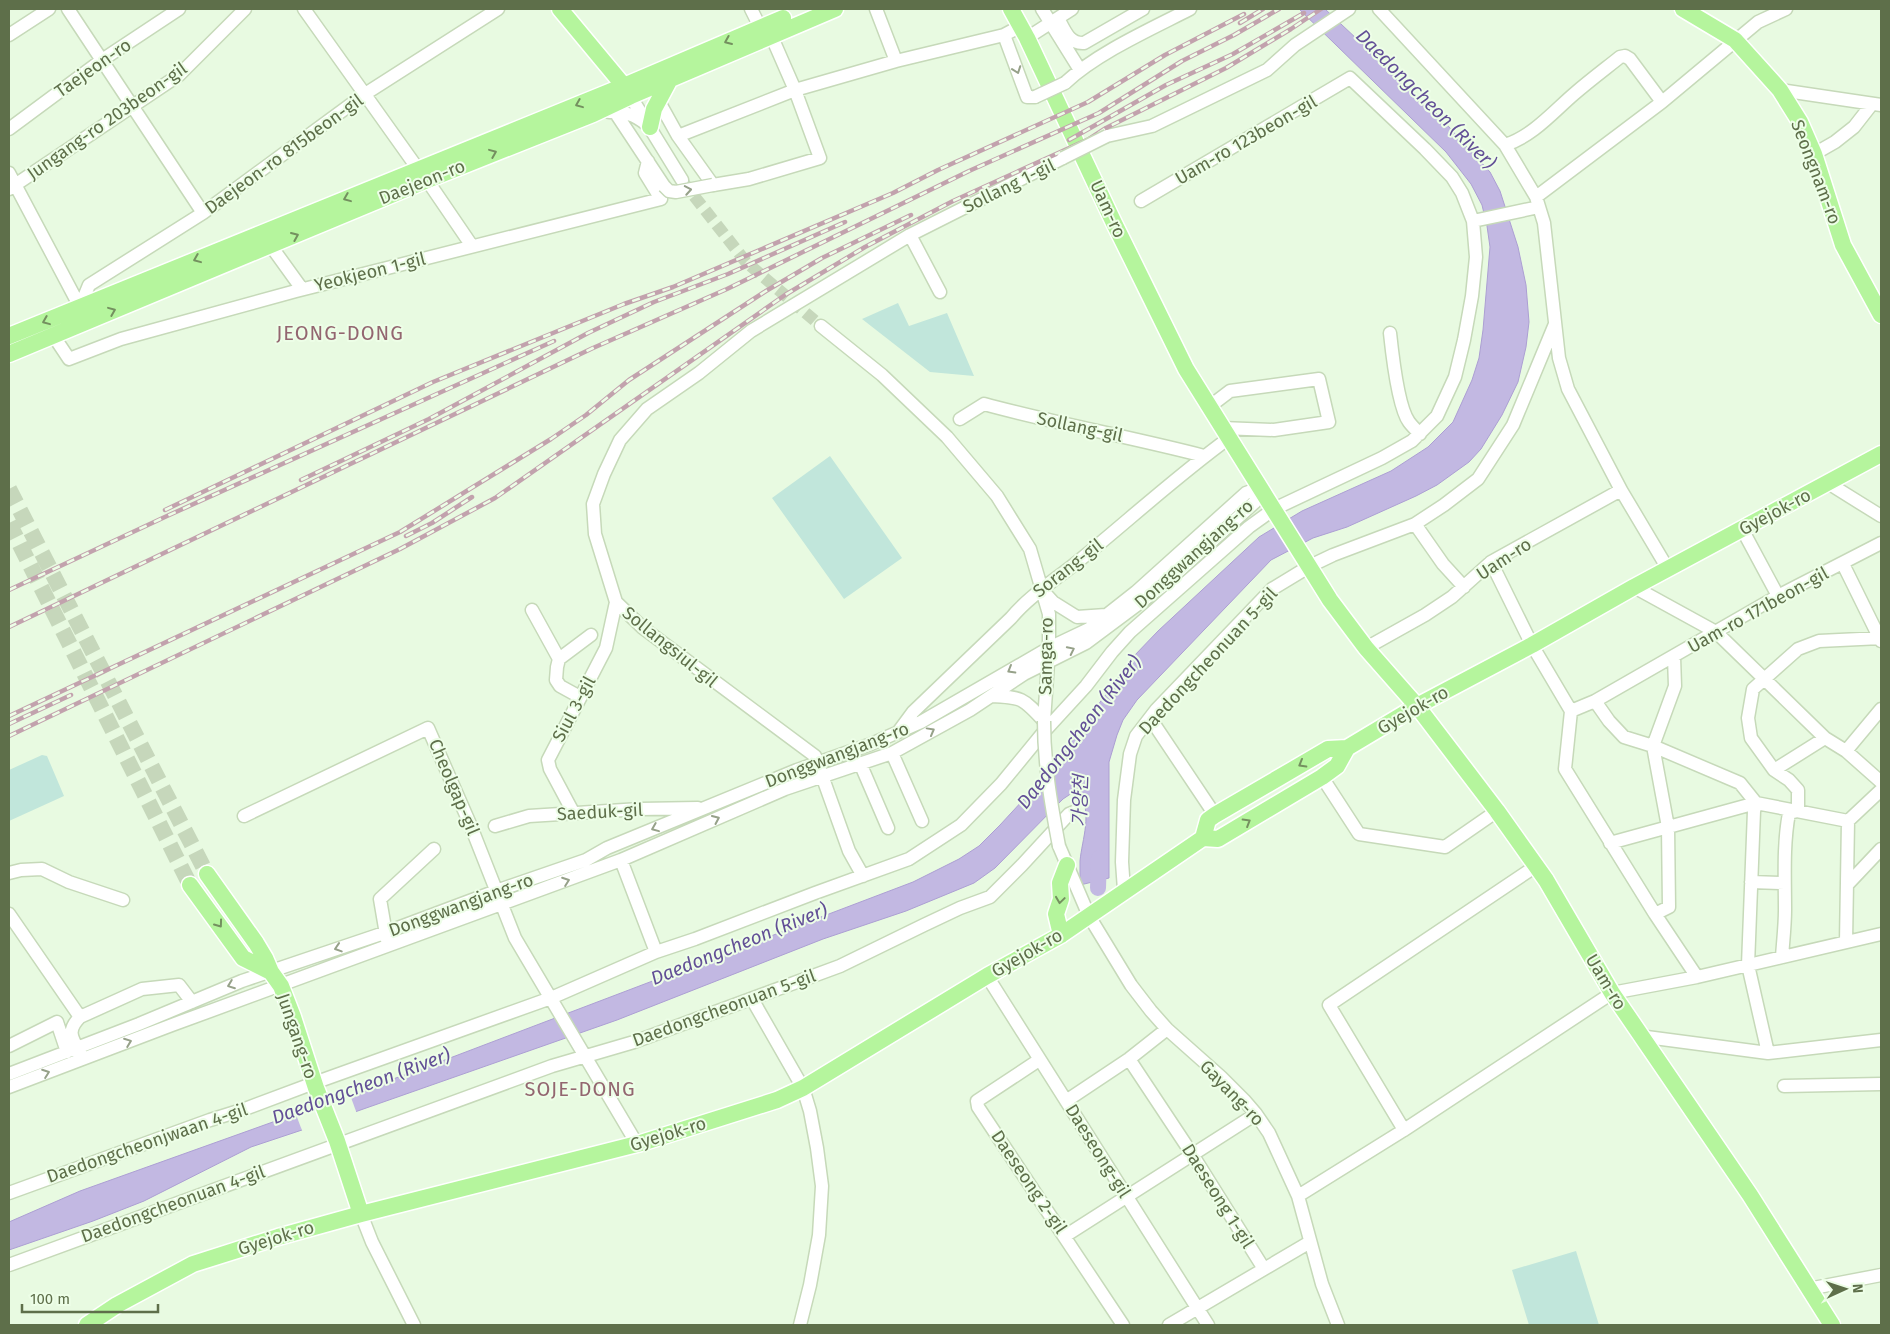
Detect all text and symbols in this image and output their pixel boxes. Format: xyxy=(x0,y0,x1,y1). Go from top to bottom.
water label: Daedongcheon (River) xyxy=(1351,24,1501,174)
street label: Taejeon-ro xyxy=(51,34,135,102)
one-way arrow xyxy=(724,34,733,45)
street label: Jungang-ro 203beon-gil xyxy=(23,57,191,185)
one-way arrow xyxy=(1011,65,1021,74)
street label: Daejeon-ro 815beon-gil xyxy=(200,89,368,219)
street label: Uam-ro 123beon-gil xyxy=(1171,90,1321,190)
one-way arrow xyxy=(575,98,584,108)
street label: Seongnam-ro xyxy=(1786,117,1846,227)
one-way arrow xyxy=(489,149,497,159)
street label: Sollang 1-gil xyxy=(959,154,1059,218)
street label: Daejeon-ro xyxy=(376,155,468,209)
street label: Uam-ro xyxy=(1085,177,1131,241)
one-way arrow xyxy=(683,185,692,195)
one-way arrow xyxy=(343,191,352,202)
one-way arrow xyxy=(290,231,299,242)
street label: Yeokjeon 1-gil xyxy=(312,248,428,296)
one-way arrow xyxy=(193,253,201,263)
one-way arrow xyxy=(107,307,116,318)
one-way arrow xyxy=(42,314,51,325)
district label: JEONG-DONG xyxy=(276,321,404,345)
street label: Sollang-gil xyxy=(1035,407,1125,447)
street label: Gyejok-ro xyxy=(1735,484,1815,540)
street label: Donggwangjang-ro xyxy=(1130,495,1258,613)
street label: Uam-ro xyxy=(1472,533,1536,585)
street label: Sorang-gil xyxy=(1028,534,1108,602)
street label: Uam-ro 171beon-gil xyxy=(1684,562,1832,658)
street label: Daedongcheonuan 5-gil xyxy=(1134,583,1282,739)
street label: Sollangsiul-gil xyxy=(618,602,722,692)
street label: Samga-ro xyxy=(1034,617,1058,695)
one-way arrow xyxy=(1066,646,1075,656)
water label: Daedongcheon (River) xyxy=(1012,651,1146,813)
one-way arrow xyxy=(1007,664,1016,674)
street label: Siul 3-gil xyxy=(548,672,600,746)
street label: Gyejok-ro xyxy=(1374,681,1452,739)
street label: Donggwangjang-ro xyxy=(762,717,912,793)
one-way arrow xyxy=(925,728,934,738)
street label: Cheolgap-gil xyxy=(424,736,484,838)
one-way arrow xyxy=(1299,758,1308,768)
water label: 가양천 xyxy=(1068,773,1092,828)
street label: Saeduk-gil xyxy=(556,799,644,825)
one-way arrow xyxy=(711,815,720,826)
one-way arrow xyxy=(1241,818,1250,828)
one-way arrow xyxy=(651,822,660,833)
street label: Donggwangjang-ro xyxy=(386,869,536,941)
one-way arrow xyxy=(561,877,569,887)
one-way arrow xyxy=(1055,896,1066,904)
water label: Daedongcheon (River) xyxy=(647,898,831,990)
one-way arrow xyxy=(213,918,222,928)
street label: Gyejok-ro xyxy=(988,924,1066,982)
one-way arrow xyxy=(334,942,343,952)
street label: Uam-ro xyxy=(1581,950,1631,1014)
street label: Daedongcheonuan 5-gil xyxy=(629,965,819,1051)
one-way arrow xyxy=(227,979,235,989)
street label: Jungang-ro xyxy=(272,990,322,1082)
one-way arrow xyxy=(123,1038,132,1048)
water label: Daedongcheon (River) xyxy=(269,1043,453,1129)
street label: Gayang-ro xyxy=(1195,1055,1269,1131)
one-way arrow xyxy=(41,1069,50,1079)
district label: SOJE-DONG xyxy=(524,1077,636,1101)
street label: Daedongcheonjwaan 4-gil xyxy=(44,1098,250,1188)
street label: Daeseong-gil xyxy=(1060,1100,1136,1202)
street label: Gyejok-ro xyxy=(627,1112,709,1156)
street label: Daeseong 2-gil xyxy=(986,1126,1072,1238)
street label: Daeseong 1-gil xyxy=(1177,1140,1259,1252)
street label: Daedongcheonuan 4-gil xyxy=(78,1160,268,1248)
street label: Gyejok-ro xyxy=(235,1216,317,1260)
north arrow xyxy=(1820,1264,1870,1314)
scale bar xyxy=(22,1282,159,1314)
text: N xyxy=(1849,1283,1866,1293)
text: 100 m xyxy=(30,1290,70,1308)

